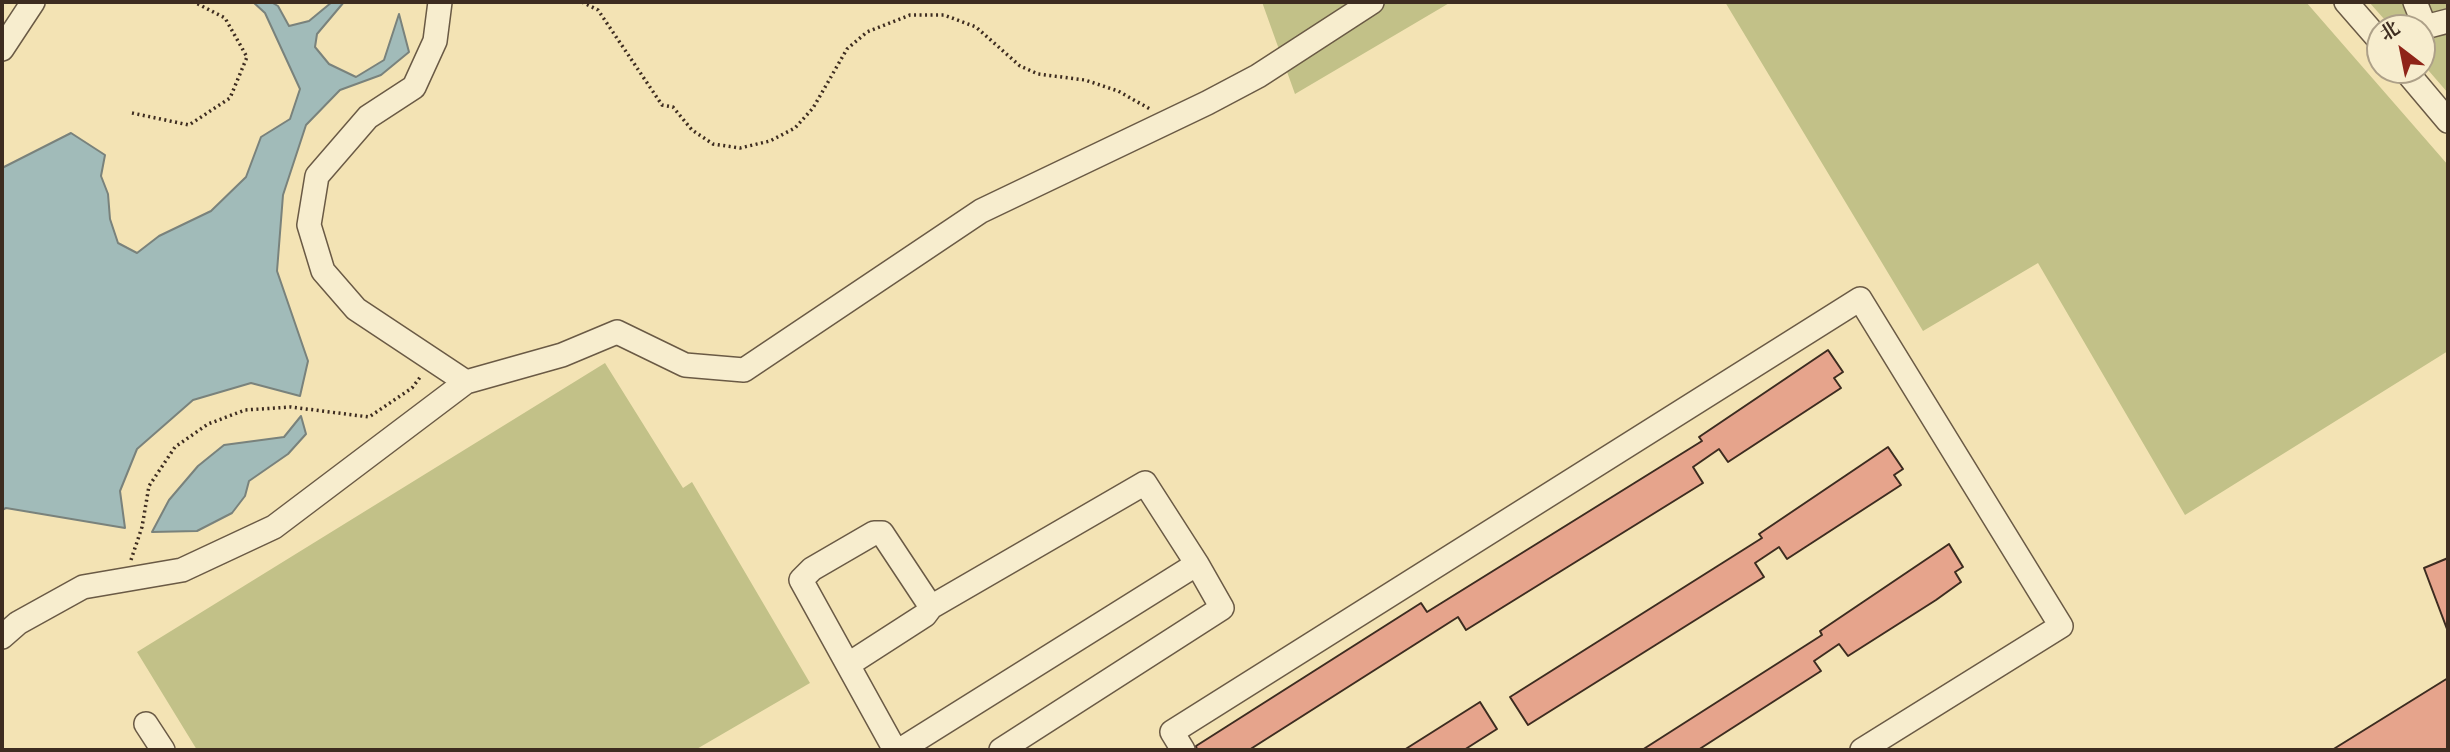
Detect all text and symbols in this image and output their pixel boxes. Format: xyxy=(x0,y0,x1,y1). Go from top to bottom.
north arrow xyxy=(2366,14,2436,84)
text: 北 xyxy=(2378,19,2404,46)

